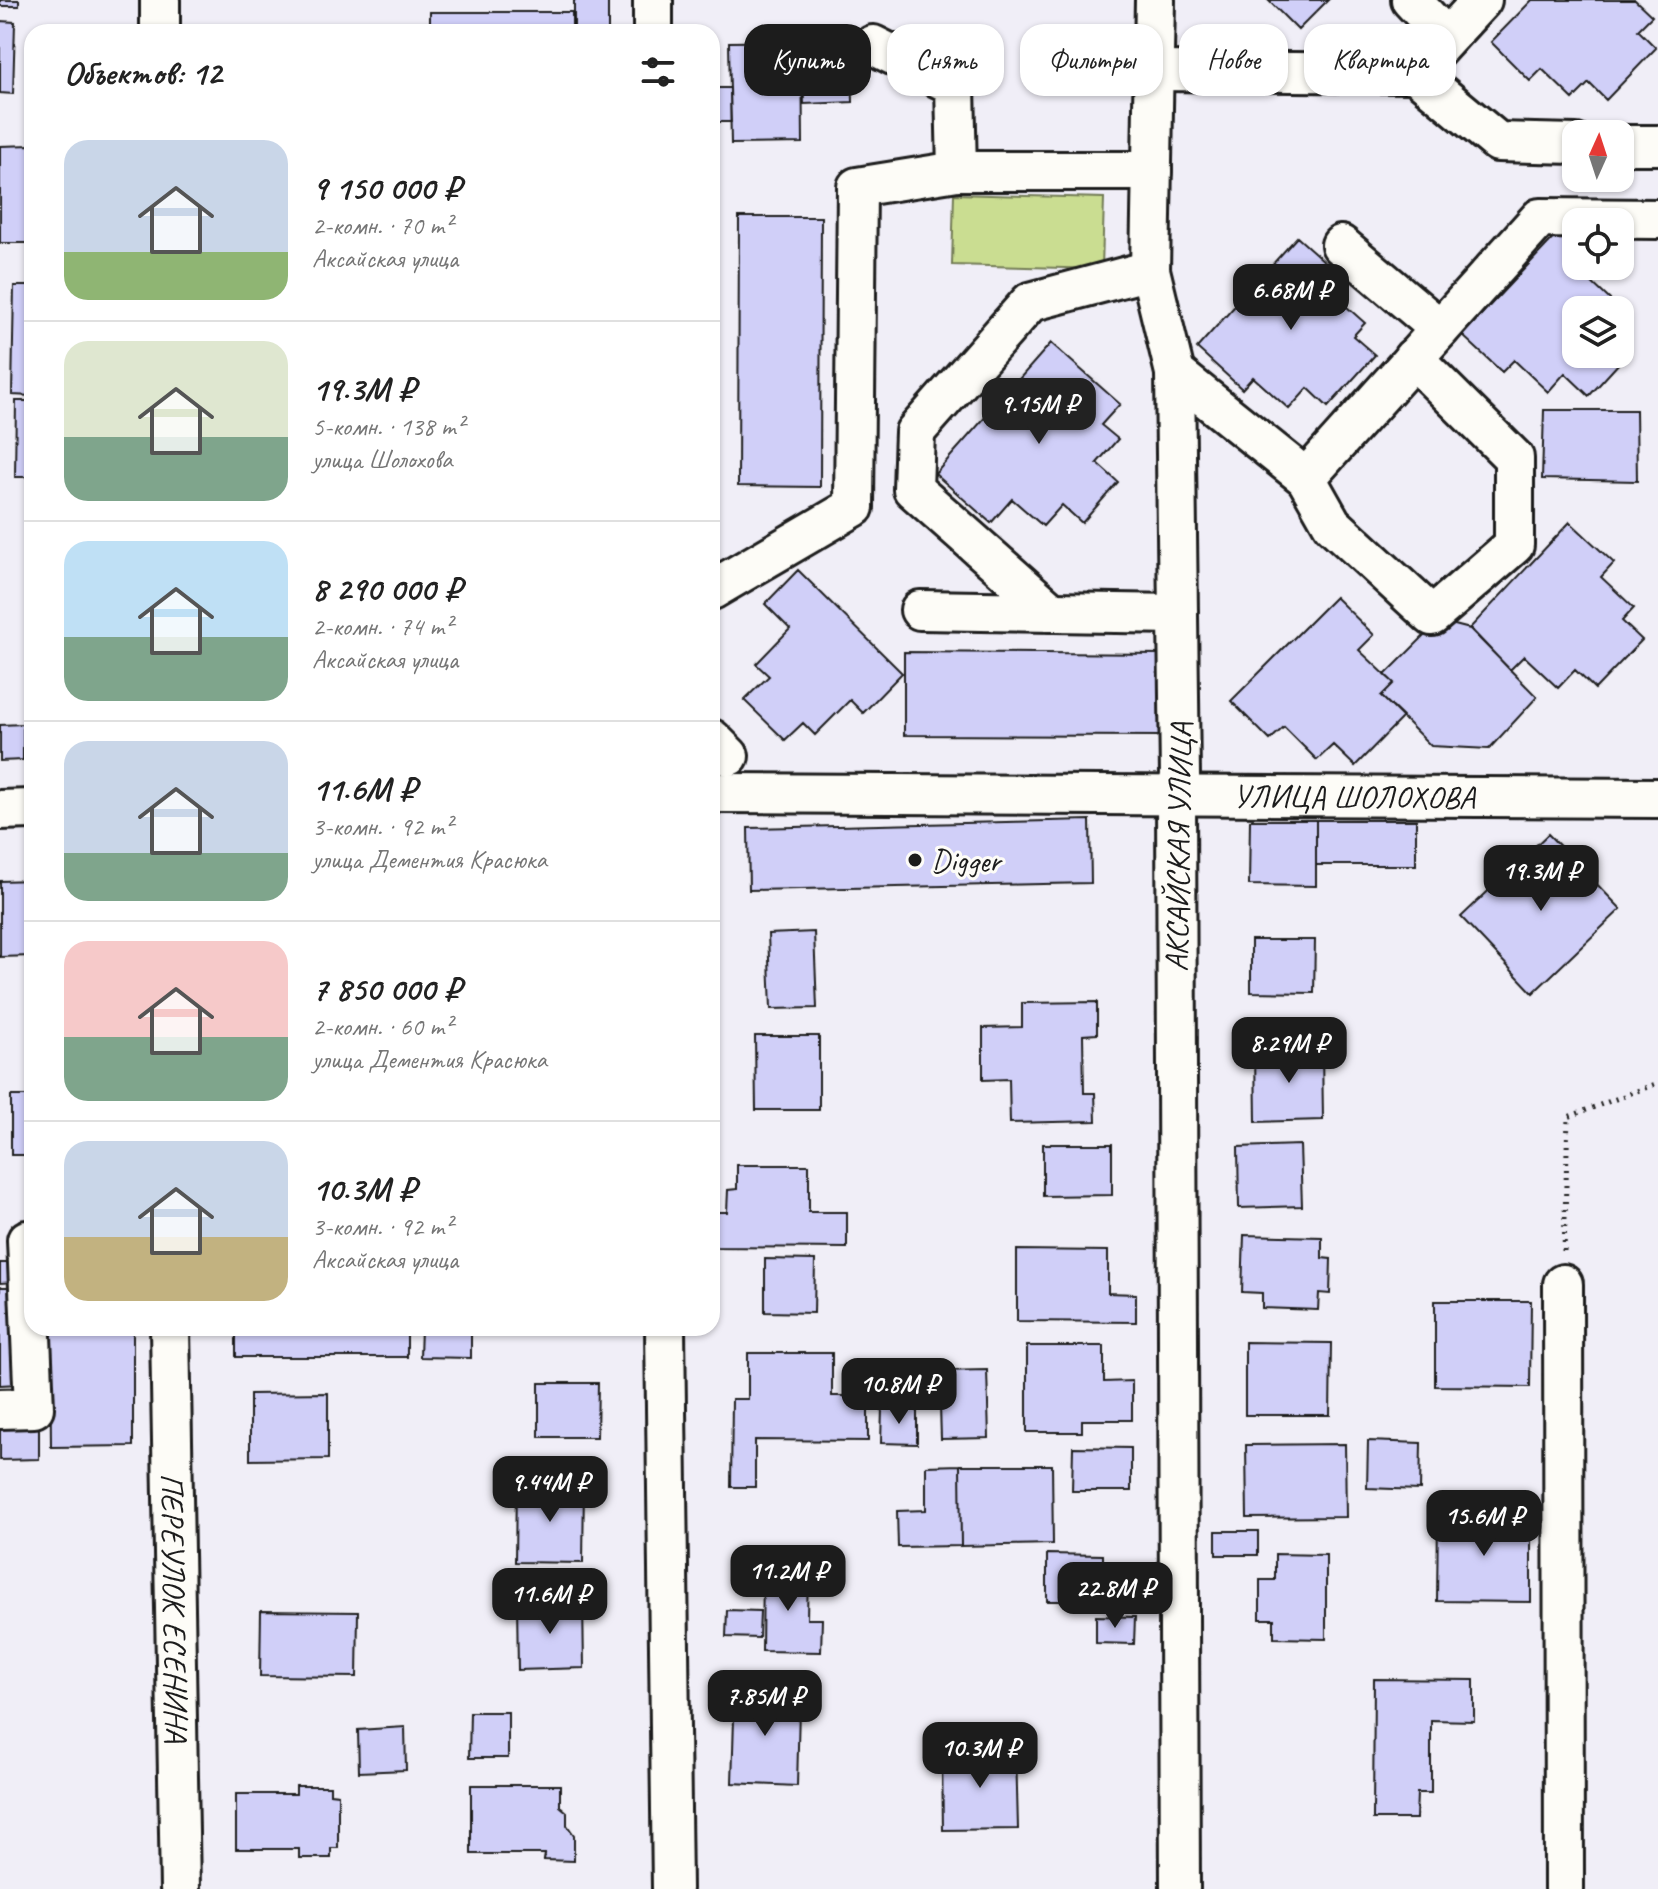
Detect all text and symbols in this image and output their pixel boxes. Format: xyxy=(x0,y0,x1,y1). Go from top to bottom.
chip: Купить xyxy=(744,24,871,96)
chip: Снять xyxy=(887,24,1004,96)
chip: Фильтры xyxy=(1020,24,1163,96)
chip: Новое xyxy=(1179,24,1288,96)
chip: Квартира xyxy=(1304,24,1456,96)
icon: filters xyxy=(636,50,680,94)
text: Объектов: 12 xyxy=(64,51,222,94)
north arrow xyxy=(1562,120,1634,192)
map controls xyxy=(1562,120,1634,368)
text: 9 150 000 ₽ xyxy=(312,166,460,209)
icon: home xyxy=(128,172,224,268)
button: locate xyxy=(1562,208,1634,280)
text: 2-комн. · 70 m² xyxy=(312,209,452,242)
text: Аксайская улица xyxy=(312,242,458,275)
pin: 6.68M ₽ xyxy=(1217,264,1365,332)
text: 6.68M ₽ xyxy=(1251,273,1331,306)
button: layers xyxy=(1562,296,1634,368)
text: 19.3M ₽ xyxy=(312,367,415,410)
icon: home xyxy=(128,373,224,469)
pin: 9.15M ₽ xyxy=(965,378,1113,446)
text: 9.15M ₽ xyxy=(1000,387,1078,420)
text: 5-комн. · 138 m² xyxy=(312,410,464,443)
text: улица Шолохова xyxy=(312,443,452,476)
text: 8 290 000 ₽ xyxy=(312,567,461,610)
icon: home xyxy=(128,573,224,669)
text: 2-комн. · 74 m² xyxy=(312,610,452,643)
text: Аксайская улица xyxy=(312,643,458,676)
street label: АКСАЙСКАЯ УЛИЦА xyxy=(1156,721,1201,972)
text: 11.6M ₽ xyxy=(312,767,416,810)
icon: home xyxy=(128,773,224,869)
street label: УЛИЦА ШОЛОХОВА xyxy=(1233,776,1477,818)
text: 3-комн. · 92 m² xyxy=(312,810,452,843)
place label: Digger xyxy=(931,840,1003,881)
text: улица Дементия Красюка xyxy=(312,843,547,876)
pin: 19.3M ₽ xyxy=(1467,845,1615,913)
marker: Digger xyxy=(906,851,924,869)
text: 19.3M ₽ xyxy=(1502,854,1580,887)
text: 7 850 000 ₽ xyxy=(312,967,461,1010)
icon: home xyxy=(128,973,224,1069)
text: 2-комн. · 60 m² xyxy=(312,1010,452,1043)
pin: 8.29M ₽ xyxy=(1215,1017,1363,1085)
text: 8.29M ₽ xyxy=(1250,1026,1328,1059)
text: улица Дементия Красюка xyxy=(312,1043,547,1076)
text: 10.3M ₽ xyxy=(312,1167,415,1210)
icon: home xyxy=(128,1173,224,1269)
text: 3-комн. · 92 m² xyxy=(312,1210,452,1243)
text: Аксайская улица xyxy=(312,1243,458,1276)
pin: 10.8M ₽ xyxy=(825,1358,973,1426)
text: 10.8M ₽ xyxy=(860,1367,938,1400)
pin: 9.44M ₽ xyxy=(476,1456,624,1524)
text: 9.44M ₽ xyxy=(511,1465,589,1498)
street label: ПЕРЕУЛОК ЕСЕНИНА xyxy=(152,1473,197,1744)
pin: 15.6M ₽ xyxy=(1410,1490,1558,1558)
text: 15.6M ₽ xyxy=(1444,1499,1524,1532)
pin: 11.2M ₽ xyxy=(714,1545,862,1613)
text: 11.2M ₽ xyxy=(749,1554,827,1587)
pin: 22.8M ₽ xyxy=(1041,1562,1189,1630)
pin: 11.6M ₽ xyxy=(476,1568,624,1636)
text: 22.8M ₽ xyxy=(1076,1571,1154,1604)
text: 11.6M ₽ xyxy=(510,1577,590,1610)
pin: 7.85M ₽ xyxy=(691,1670,839,1738)
text: 7.85M ₽ xyxy=(726,1679,804,1712)
pin: 10.3M ₽ xyxy=(906,1722,1054,1790)
text: 10.3M ₽ xyxy=(941,1731,1019,1764)

